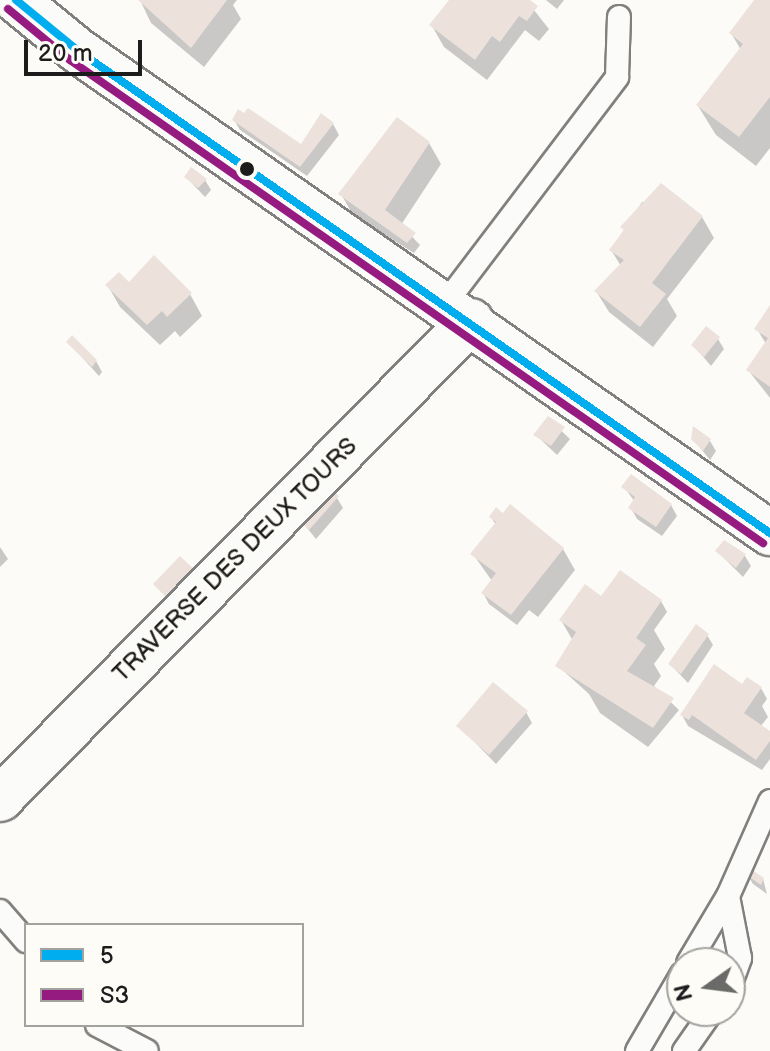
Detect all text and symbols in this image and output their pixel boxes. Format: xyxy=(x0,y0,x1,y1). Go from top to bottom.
scale bar xyxy=(28,24,146,74)
text: 20 m xyxy=(38,39,93,68)
unlabelled marker xyxy=(239,161,255,177)
street label: TRAVERSE DES DEUX TOURS xyxy=(107,432,363,688)
legend xyxy=(24,923,304,1027)
text: 5 xyxy=(100,941,114,970)
north arrow xyxy=(666,947,746,1027)
text: S3 xyxy=(100,981,129,1010)
text: N xyxy=(669,981,699,1004)

